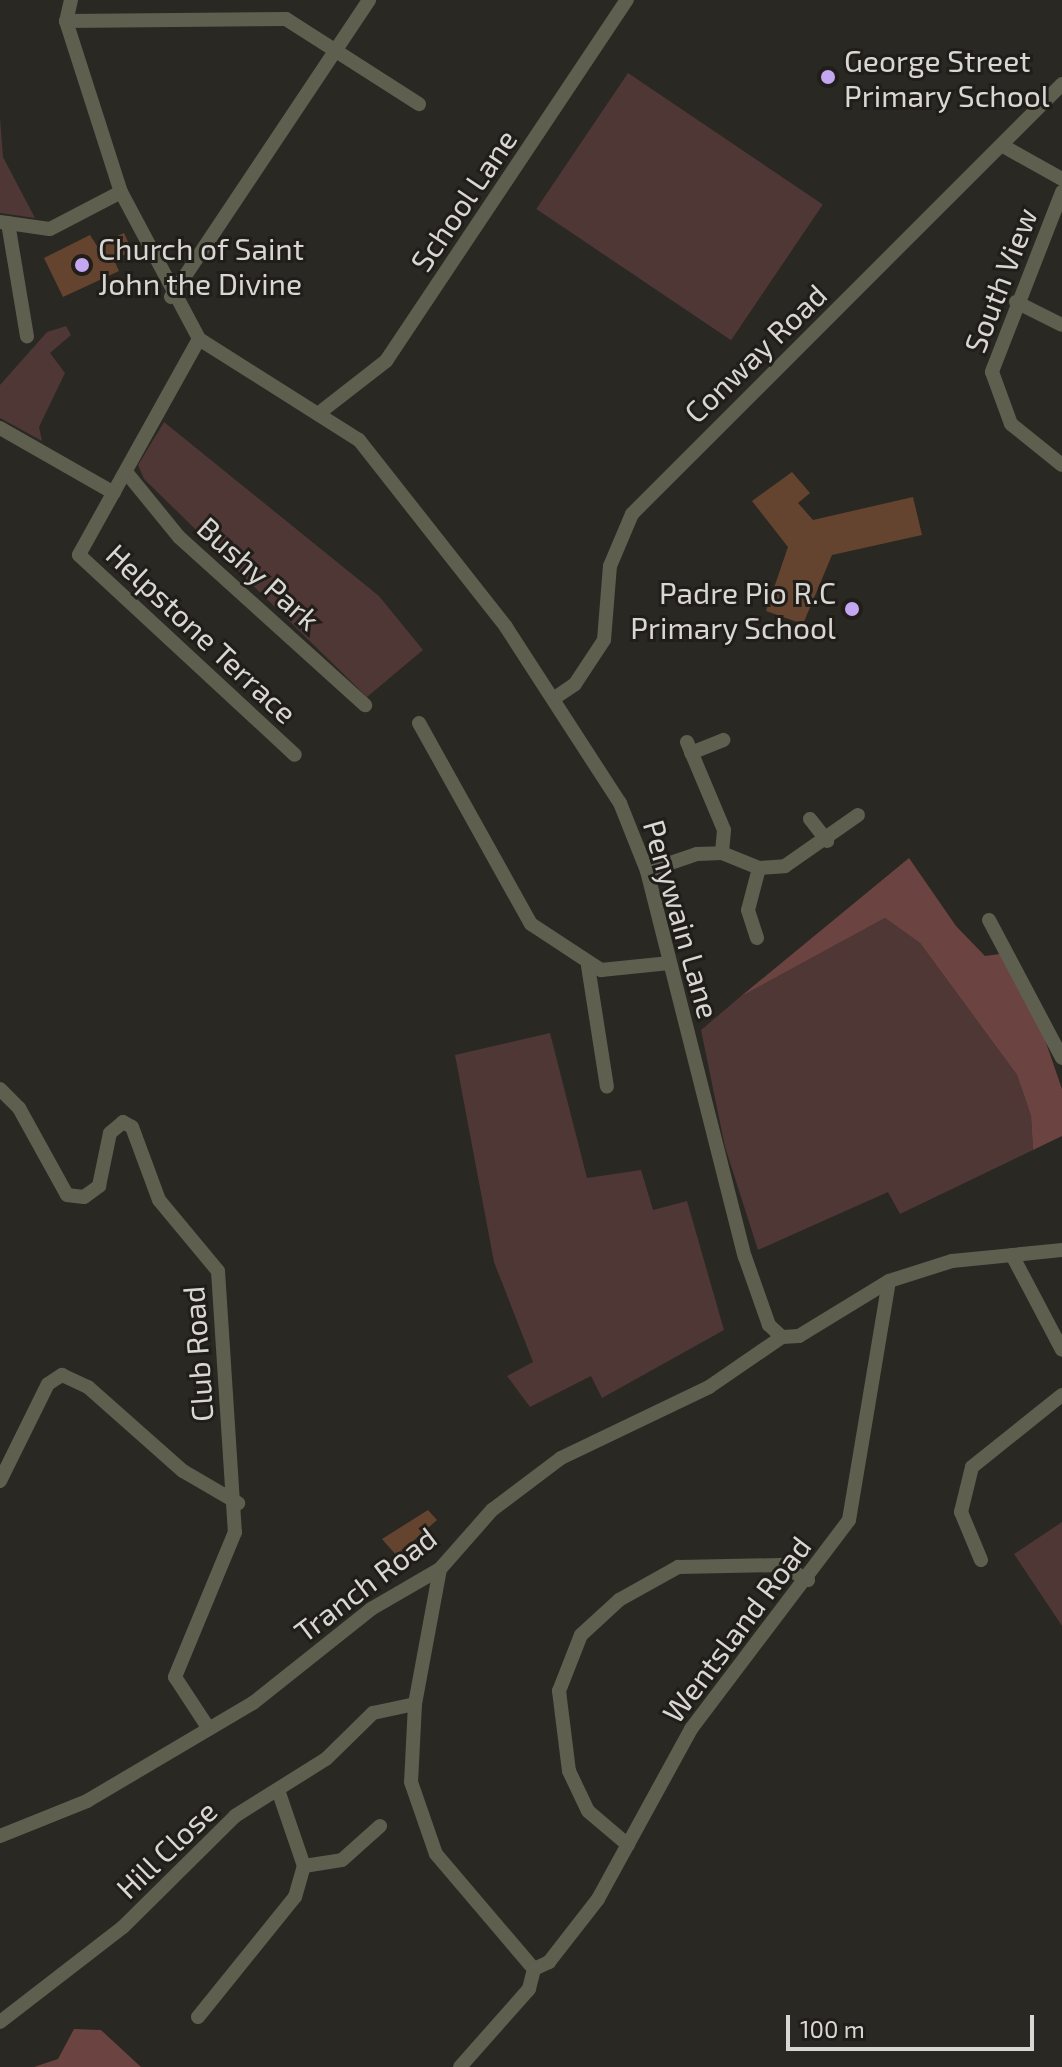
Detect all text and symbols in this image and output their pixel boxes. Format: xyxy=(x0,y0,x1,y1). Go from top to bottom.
place label: George Street Primary School xyxy=(844,42,1050,112)
marker: George Street Primary School xyxy=(819,68,837,86)
street label: School Lane xyxy=(402,122,524,278)
street label: South View xyxy=(956,202,1044,358)
place label: Church of Saint John the Divine xyxy=(98,230,305,300)
marker: Church of Saint John the Divine xyxy=(73,256,91,274)
street label: Conway Road xyxy=(676,276,834,430)
street label: Bushy Park xyxy=(190,509,328,637)
street label: Helpstone Terrace xyxy=(99,535,305,731)
place label: Padre Pio R.C Primary School xyxy=(630,574,836,644)
marker: Padre Pio R.C Primary School xyxy=(843,600,861,618)
street label: Penywain Lane xyxy=(636,815,728,1023)
street label: Club Road xyxy=(174,1285,220,1423)
street label: Tranch Road xyxy=(287,1519,443,1649)
street label: Wentsland Road xyxy=(654,1529,818,1729)
street label: Hill Close xyxy=(108,1792,224,1906)
scale bar xyxy=(790,1999,1038,2049)
text: 100 m xyxy=(800,2014,865,2043)

